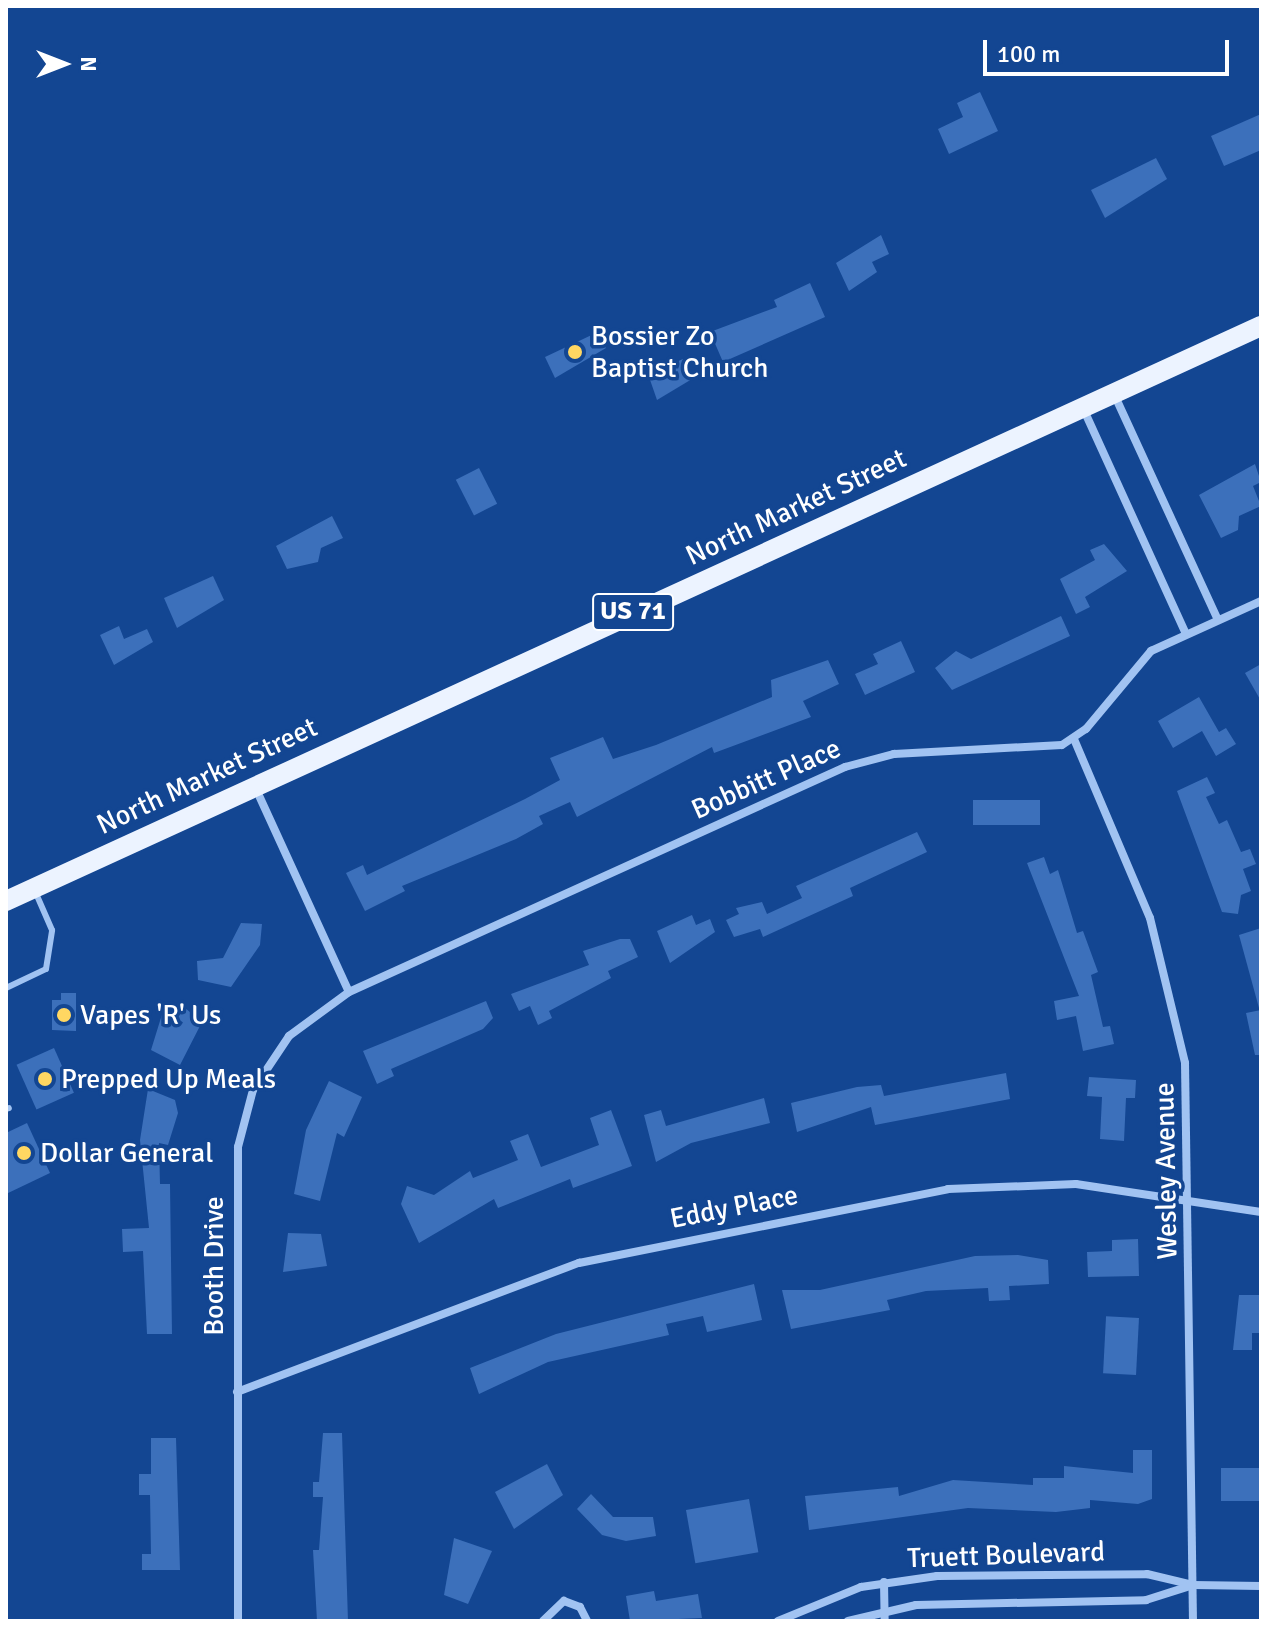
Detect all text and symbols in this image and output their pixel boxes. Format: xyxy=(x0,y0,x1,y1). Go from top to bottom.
north arrow xyxy=(24,24,104,104)
scale bar xyxy=(987,24,1233,74)
text: 100 m xyxy=(997,39,1060,69)
text: N xyxy=(75,56,102,72)
place label: Bossier Zo Baptist Church xyxy=(591,319,768,385)
marker: Bossier Zo Baptist Church xyxy=(566,343,584,361)
street label: North Market Street xyxy=(681,441,911,573)
road number: US 71 xyxy=(591,590,675,634)
street label: North Market Street xyxy=(92,710,322,842)
street label: Bobbitt Place xyxy=(686,731,846,827)
place label: Vapes 'R' Us xyxy=(80,998,221,1032)
marker: Vapes 'R' Us xyxy=(55,1006,73,1024)
place label: Prepped Up Meals xyxy=(61,1062,276,1096)
marker: Prepped Up Meals xyxy=(36,1070,54,1088)
street label: Wesley Avenue xyxy=(1148,1082,1184,1260)
place label: Dollar General xyxy=(40,1136,213,1170)
marker: Dollar General xyxy=(15,1144,33,1162)
street label: Eddy Place xyxy=(667,1178,801,1236)
street label: Booth Drive xyxy=(197,1196,231,1336)
street label: Truett Boulevard xyxy=(906,1535,1106,1575)

